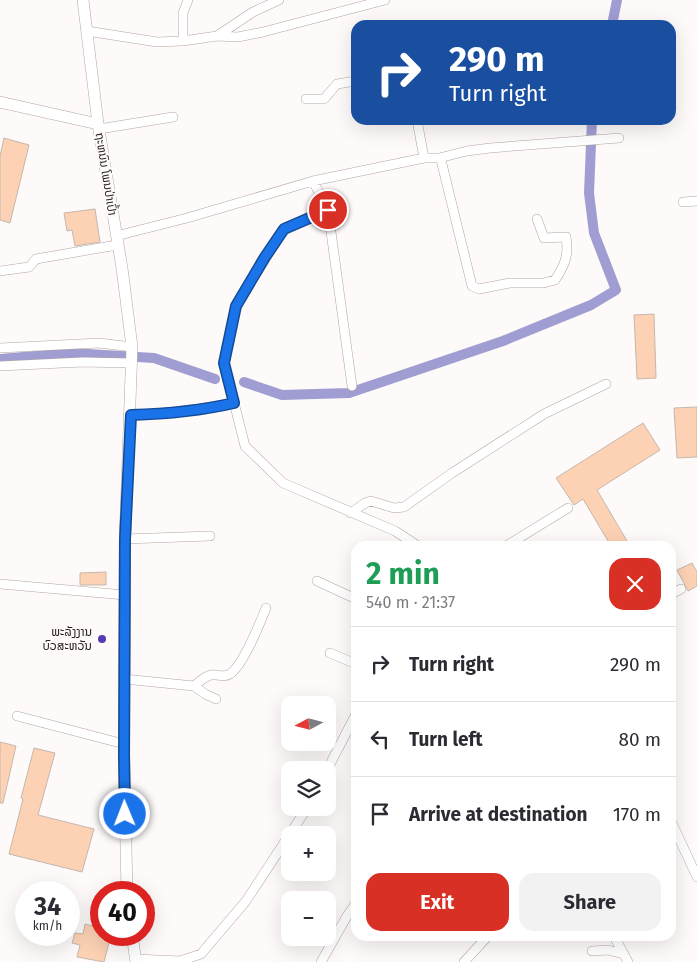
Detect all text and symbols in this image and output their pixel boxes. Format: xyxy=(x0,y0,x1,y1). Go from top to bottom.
text: 290 m xyxy=(449,38,545,80)
icon: right xyxy=(366,40,431,105)
text: Turn right xyxy=(449,80,546,107)
street label: ຖະຫນົນ ໂພນປ່າເປົ້າ xyxy=(93,131,122,217)
pin xyxy=(307,189,349,231)
icon: arrive xyxy=(314,196,342,224)
text: 2 min xyxy=(366,556,440,592)
button: close xyxy=(609,558,661,610)
text: 540 m · 21:37 xyxy=(366,593,455,612)
place label: ພະລັງງານ ບົວສະຫວັນ xyxy=(42,625,92,653)
marker: ພະລັງງານ ບົວສະຫວັນ xyxy=(96,633,108,645)
icon: right xyxy=(366,650,394,678)
text: Turn right xyxy=(409,653,494,676)
text: 290 m xyxy=(610,653,661,676)
north arrow xyxy=(281,696,336,751)
map controls xyxy=(281,696,336,946)
icon: left xyxy=(366,725,394,753)
text: Turn left xyxy=(409,728,483,751)
text: 80 m xyxy=(619,728,661,751)
button: layers xyxy=(281,761,336,816)
position arrow xyxy=(98,787,150,839)
icon: arrive xyxy=(366,800,394,828)
text: Arrive at destination xyxy=(409,803,588,826)
text: 170 m xyxy=(613,803,661,826)
button: + xyxy=(281,826,336,881)
button: Exit xyxy=(366,873,509,931)
button: Share xyxy=(519,873,661,931)
speed limit sign: 40 xyxy=(90,881,155,946)
button: − xyxy=(281,891,336,946)
text: 34 xyxy=(34,892,61,922)
text: km/h xyxy=(33,919,62,933)

